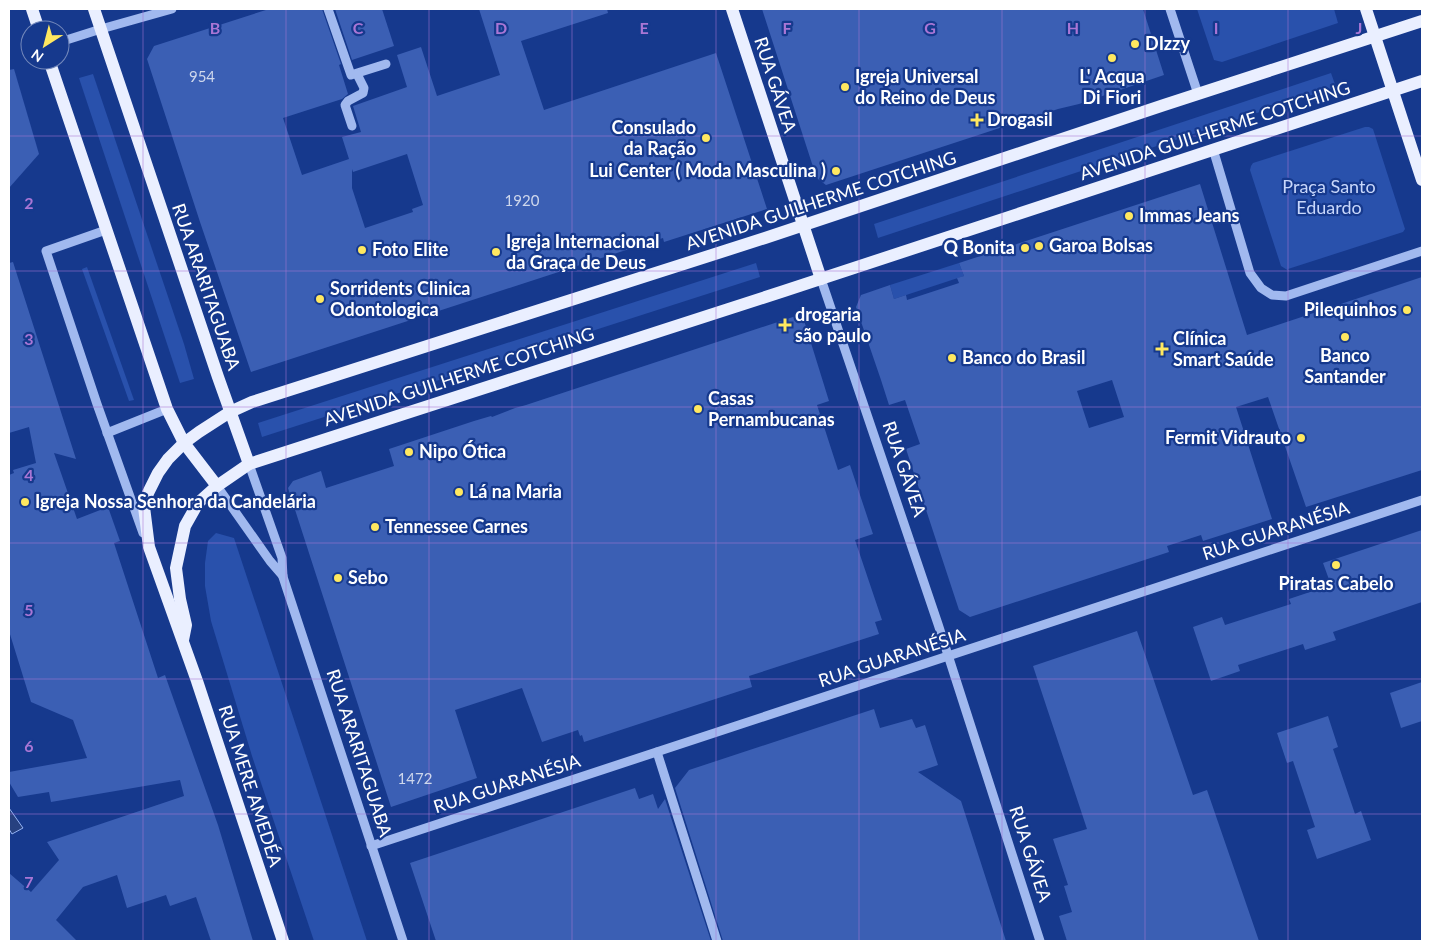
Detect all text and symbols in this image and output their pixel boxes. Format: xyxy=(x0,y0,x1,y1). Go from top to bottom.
text: B xyxy=(210,18,220,37)
text: C xyxy=(353,18,364,37)
text: D xyxy=(495,18,507,37)
text: E xyxy=(639,18,649,37)
text: F xyxy=(782,18,792,37)
text: G xyxy=(924,18,936,37)
text: H xyxy=(1067,18,1079,37)
text: I xyxy=(1214,18,1218,37)
text: J xyxy=(1356,18,1362,37)
north arrow xyxy=(20,20,70,70)
place label: DIzzy xyxy=(1145,32,1190,54)
street label: RUA GÁVEA xyxy=(750,34,802,136)
marker: DIzzy xyxy=(1129,38,1141,50)
text: N xyxy=(28,46,46,66)
marker: L' Acqua Di Fiori xyxy=(1106,52,1118,64)
place label: Igreja Universal do Reino de Deus xyxy=(855,65,995,108)
place label: L' Acqua Di Fiori xyxy=(1079,65,1145,108)
house number: 954 xyxy=(189,67,215,85)
street label: AVENIDA GUILHERME COTCHING xyxy=(1077,76,1353,184)
marker: Igreja Universal do Reino de Deus xyxy=(839,81,851,93)
place label: Drogasil xyxy=(987,108,1053,130)
marker: Drogasil xyxy=(971,114,983,126)
place label: Consulado da Ração xyxy=(612,116,696,159)
marker: Consulado da Ração xyxy=(700,132,712,144)
street label: AVENIDA GUILHERME COTCHING xyxy=(683,146,959,254)
place label: Lui Center ( Moda Masculina ) xyxy=(589,159,826,181)
marker: Lui Center ( Moda Masculina ) xyxy=(830,165,842,177)
park label: Praça Santo Eduardo xyxy=(1282,175,1376,218)
house number: 1920 xyxy=(505,191,540,209)
text: 2 xyxy=(24,193,34,212)
street label: RUA ARARITAGUABA xyxy=(168,200,246,374)
place label: Immas Jeans xyxy=(1139,204,1240,226)
marker: Immas Jeans xyxy=(1123,210,1135,222)
place label: Igreja Internacional da Graça de Deus xyxy=(506,230,660,273)
place label: Garoa Bolsas xyxy=(1049,234,1153,256)
place label: Q Bonita xyxy=(943,236,1015,258)
place label: Foto Elite xyxy=(372,238,449,260)
marker: Garoa Bolsas xyxy=(1033,240,1045,252)
marker: Q Bonita xyxy=(1019,242,1031,254)
marker: Foto Elite xyxy=(356,244,368,256)
marker: Igreja Internacional da Graça de Deus xyxy=(490,246,502,258)
place label: Sorridents Clinica Odontologica xyxy=(330,277,471,320)
marker: Sorridents Clinica Odontologica xyxy=(314,293,326,305)
place label: Pilequinhos xyxy=(1304,298,1397,320)
place label: drogaria são paulo xyxy=(795,303,871,346)
marker: Pilequinhos xyxy=(1401,304,1413,316)
marker: drogaria são paulo xyxy=(779,319,791,331)
street label: AVENIDA GUILHERME COTCHING xyxy=(321,322,597,430)
place label: Clínica Smart Saúde xyxy=(1173,327,1274,370)
text: 3 xyxy=(24,329,34,348)
marker: Banco Santander xyxy=(1339,331,1351,343)
marker: Clínica Smart Saúde xyxy=(1155,342,1169,356)
place label: Banco Santander xyxy=(1304,344,1386,387)
place label: Banco do Brasil xyxy=(962,346,1086,368)
marker: Banco do Brasil xyxy=(946,352,958,364)
place label: Casas Pernambucanas xyxy=(708,387,835,430)
marker: Casas Pernambucanas xyxy=(692,403,704,415)
street label: RUA GÁVEA xyxy=(878,418,932,520)
place label: Fermit Vidrauto xyxy=(1165,426,1291,448)
marker: Fermit Vidrauto xyxy=(1295,432,1307,444)
place label: Nipo Ótica xyxy=(419,440,506,462)
marker: Nipo Ótica xyxy=(403,446,415,458)
text: 4 xyxy=(24,465,34,484)
place label: Lá na Maria xyxy=(469,480,562,502)
marker: Lá na Maria xyxy=(453,486,465,498)
place label: Igreja Nossa Senhora da Candelária xyxy=(35,490,316,512)
marker: Igreja Nossa Senhora da Candelária xyxy=(19,496,31,508)
street label: RUA GUARANÉSIA xyxy=(1199,496,1353,564)
place label: Tennessee Carnes xyxy=(385,515,528,537)
marker: Tennessee Carnes xyxy=(369,521,381,533)
marker: Piratas Cabelo xyxy=(1330,559,1342,571)
place label: Sebo xyxy=(348,566,388,588)
marker: Sebo xyxy=(332,572,344,584)
place label: Piratas Cabelo xyxy=(1278,572,1394,594)
text: 5 xyxy=(24,600,34,619)
street label: RUA GUARANÉSIA xyxy=(815,623,969,691)
street label: RUA ARARITAGUABA xyxy=(322,666,398,840)
street label: RUA MERE AMEDÉA xyxy=(214,702,288,870)
text: 6 xyxy=(24,736,34,755)
street label: RUA GUARANÉSIA xyxy=(430,749,584,817)
house number: 1472 xyxy=(398,769,432,787)
street label: RUA GÁVEA xyxy=(1005,803,1057,905)
text: 7 xyxy=(24,872,34,891)

